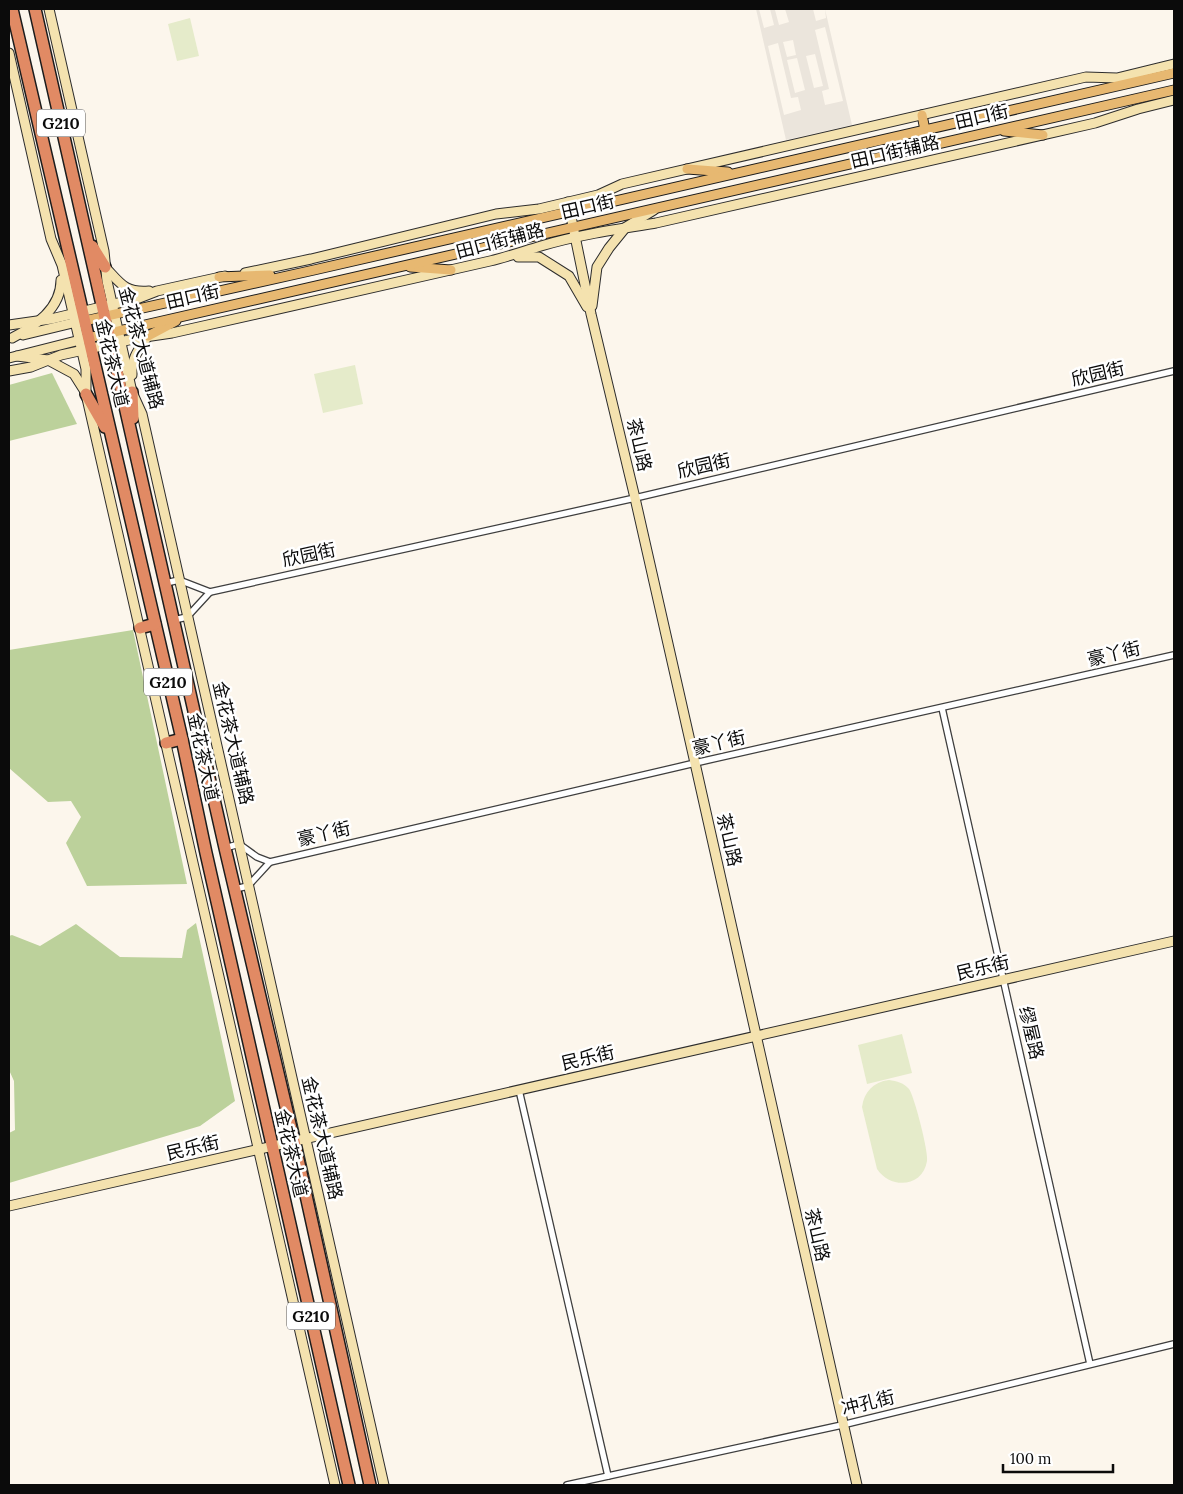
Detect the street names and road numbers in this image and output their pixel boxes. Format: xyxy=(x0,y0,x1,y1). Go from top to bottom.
street label: 田口街 xyxy=(953,99,1011,134)
road number: G210 xyxy=(37,110,85,136)
street label: 田口街辅路 xyxy=(848,130,941,173)
street label: 田口街 xyxy=(559,189,617,224)
street label: 田口街辅路 xyxy=(453,218,546,263)
street label: 田口街 xyxy=(164,279,222,314)
street label: 金花茶大道辅路 xyxy=(114,284,168,412)
street label: 金花茶大道 xyxy=(91,317,133,409)
street label: 欣园街 xyxy=(1069,356,1127,391)
street label: 茶山路 xyxy=(622,416,657,474)
street label: 欣园街 xyxy=(675,448,733,483)
street label: 欣园街 xyxy=(280,538,338,571)
street label: 豪丫街 xyxy=(1085,636,1143,671)
road number: G210 xyxy=(144,669,192,696)
street label: 金花茶大道辅路 xyxy=(208,679,259,807)
street label: 金花茶大道 xyxy=(183,710,224,803)
street label: 豪丫街 xyxy=(690,725,748,760)
street label: 茶山路 xyxy=(712,811,747,869)
street label: 豪丫街 xyxy=(295,816,353,851)
street label: 民乐街 xyxy=(954,950,1012,985)
street label: 缪屋路 xyxy=(1014,1004,1049,1062)
street label: 民乐街 xyxy=(559,1040,617,1075)
street label: 金花茶大道辅路 xyxy=(297,1074,348,1202)
street label: 金花茶大道 xyxy=(270,1106,313,1199)
street label: 民乐街 xyxy=(164,1130,222,1165)
street label: 茶山路 xyxy=(800,1206,835,1264)
road number: G210 xyxy=(287,1302,335,1330)
street label: 冲孔街 xyxy=(839,1385,897,1420)

